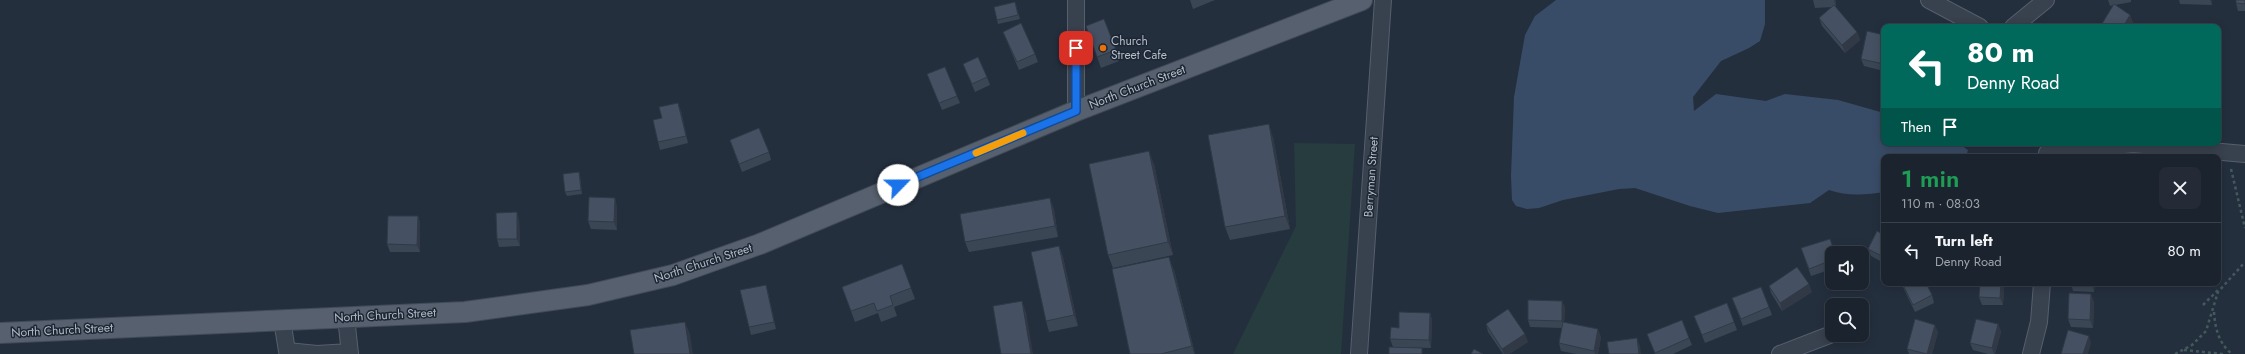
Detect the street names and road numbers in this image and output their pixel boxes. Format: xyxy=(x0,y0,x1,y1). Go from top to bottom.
street label: North Church Street xyxy=(1086,60,1188,114)
street label: Berryman Street xyxy=(1359,136,1383,218)
street label: North Church Street xyxy=(652,239,754,287)
street label: North Church Street xyxy=(334,303,436,327)
street label: North Church Street xyxy=(11,318,113,342)

